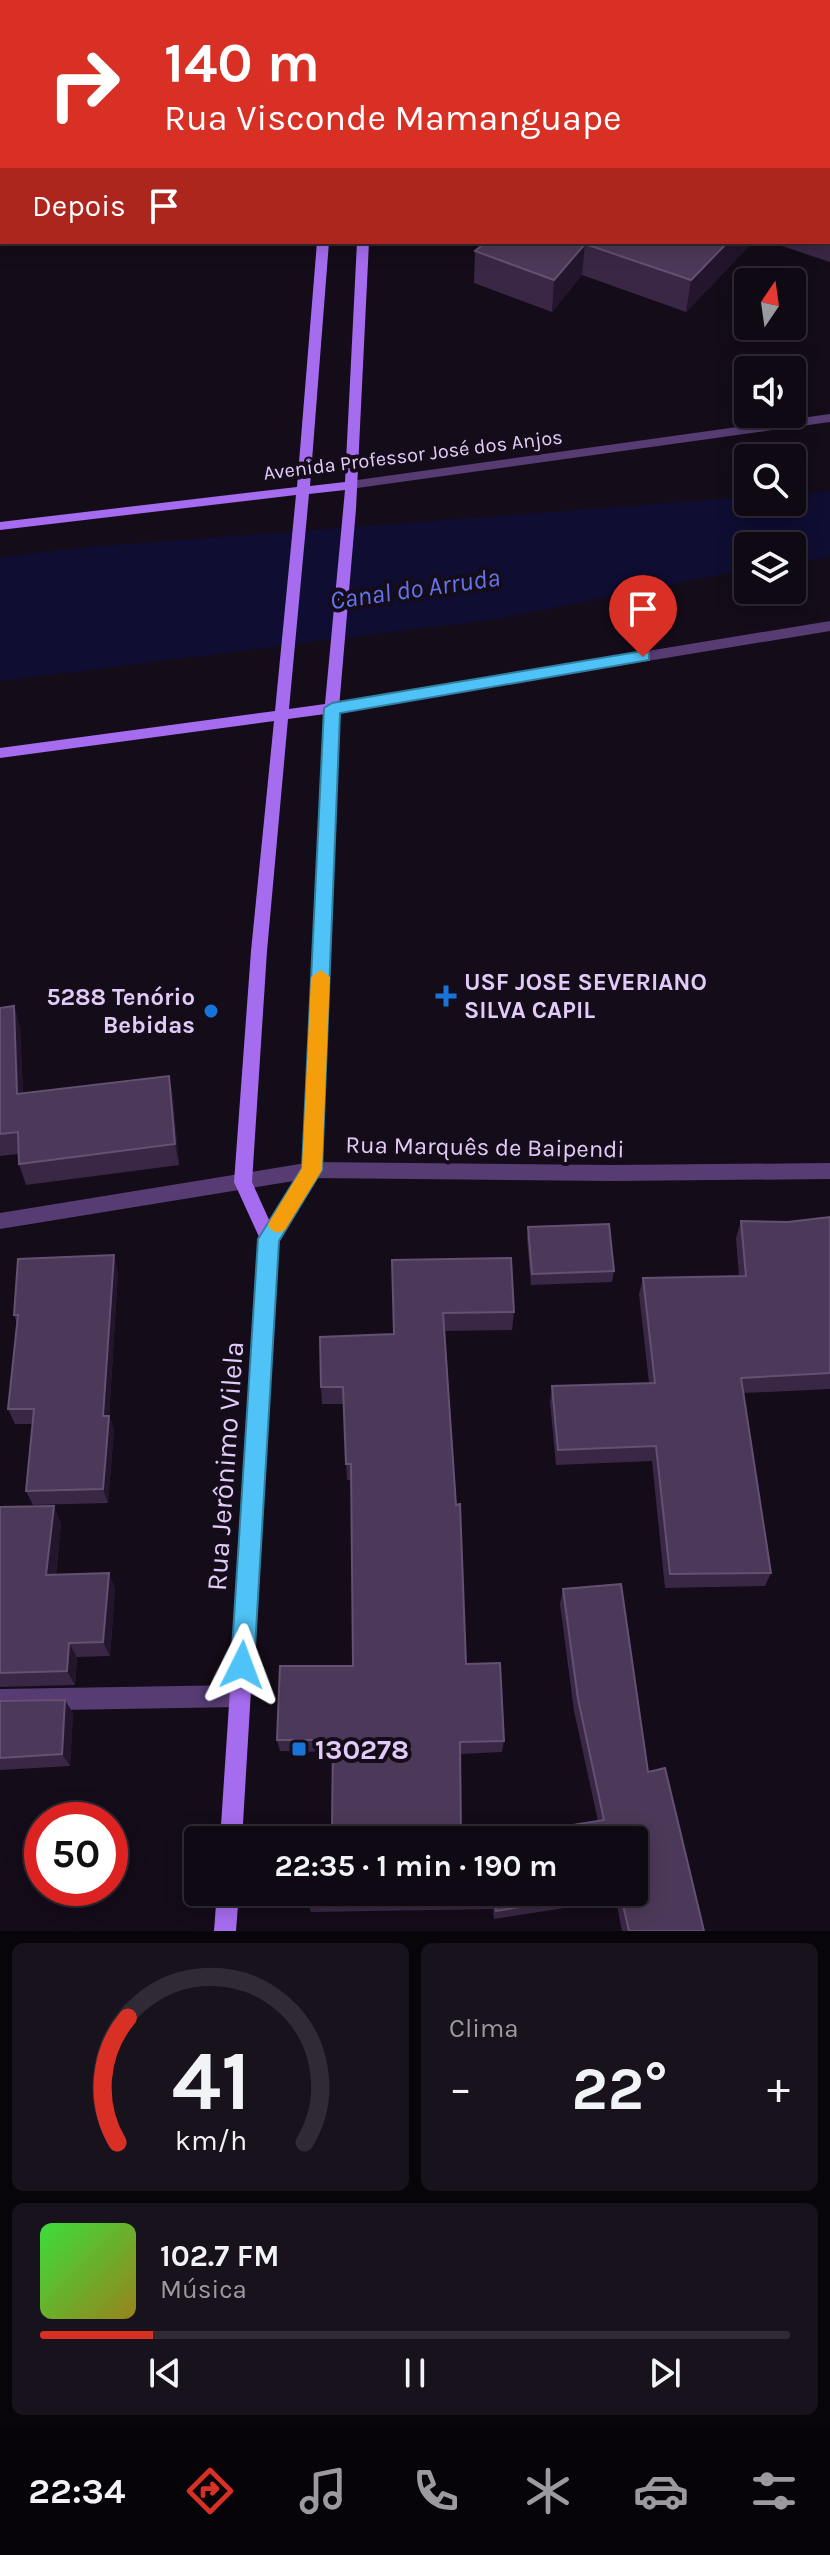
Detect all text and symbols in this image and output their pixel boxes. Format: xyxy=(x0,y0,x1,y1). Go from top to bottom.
text: 140 m xyxy=(164,30,320,95)
icon: right xyxy=(32,32,136,136)
text: Rua Visconde Mamanguape xyxy=(164,97,621,139)
icon: arrive xyxy=(142,184,186,228)
text: Depois xyxy=(32,188,126,224)
north arrow xyxy=(734,268,806,340)
map controls xyxy=(734,268,806,604)
button: sound xyxy=(734,356,806,428)
street label: Avenida Professor José dos Anjos xyxy=(262,425,564,485)
button: search xyxy=(734,444,806,516)
button: layers xyxy=(734,532,806,604)
water label: Canal do Arruda xyxy=(328,562,502,616)
pin xyxy=(609,575,677,657)
icon: arrive xyxy=(621,587,665,631)
place label: USF JOSE SEVERIANO SILVA CAPIL xyxy=(464,968,707,1024)
place label: 5288 Tenório Bebidas xyxy=(47,983,195,1039)
marker: USF JOSE SEVERIANO SILVA CAPIL xyxy=(435,985,457,1007)
marker: 5288 Tenório Bebidas xyxy=(202,1002,220,1020)
street label: Rua Marquês de Baipendi xyxy=(345,1131,625,1163)
street label: Rua Jerônimo Vilela xyxy=(200,1340,250,1592)
position arrow xyxy=(200,1623,284,1707)
place label: 130278 xyxy=(315,1733,409,1766)
marker: 130278 xyxy=(290,1740,308,1758)
speed limit sign: 50 xyxy=(24,1802,128,1906)
text: 22:35 · 1 min · 190 m xyxy=(274,1848,558,1884)
text: Clima xyxy=(449,2013,519,2044)
text: 41 xyxy=(171,2033,250,2130)
text: 22° xyxy=(572,2054,667,2124)
text: − xyxy=(449,2063,472,2114)
text: + xyxy=(767,2063,790,2114)
text: km/h xyxy=(174,2124,247,2157)
text: 102.7 FM xyxy=(160,2238,279,2274)
text: Música xyxy=(160,2274,247,2305)
icon: previous xyxy=(143,2351,187,2395)
icon: pause xyxy=(393,2351,437,2395)
icon: next xyxy=(643,2351,687,2395)
icon: directions xyxy=(182,2463,238,2519)
icon: music xyxy=(295,2463,351,2519)
icon: phone xyxy=(408,2463,464,2519)
icon: climate xyxy=(520,2463,576,2519)
icon: car xyxy=(633,2463,689,2519)
icon: filters xyxy=(746,2463,802,2519)
text: 22:34 xyxy=(28,2470,125,2512)

